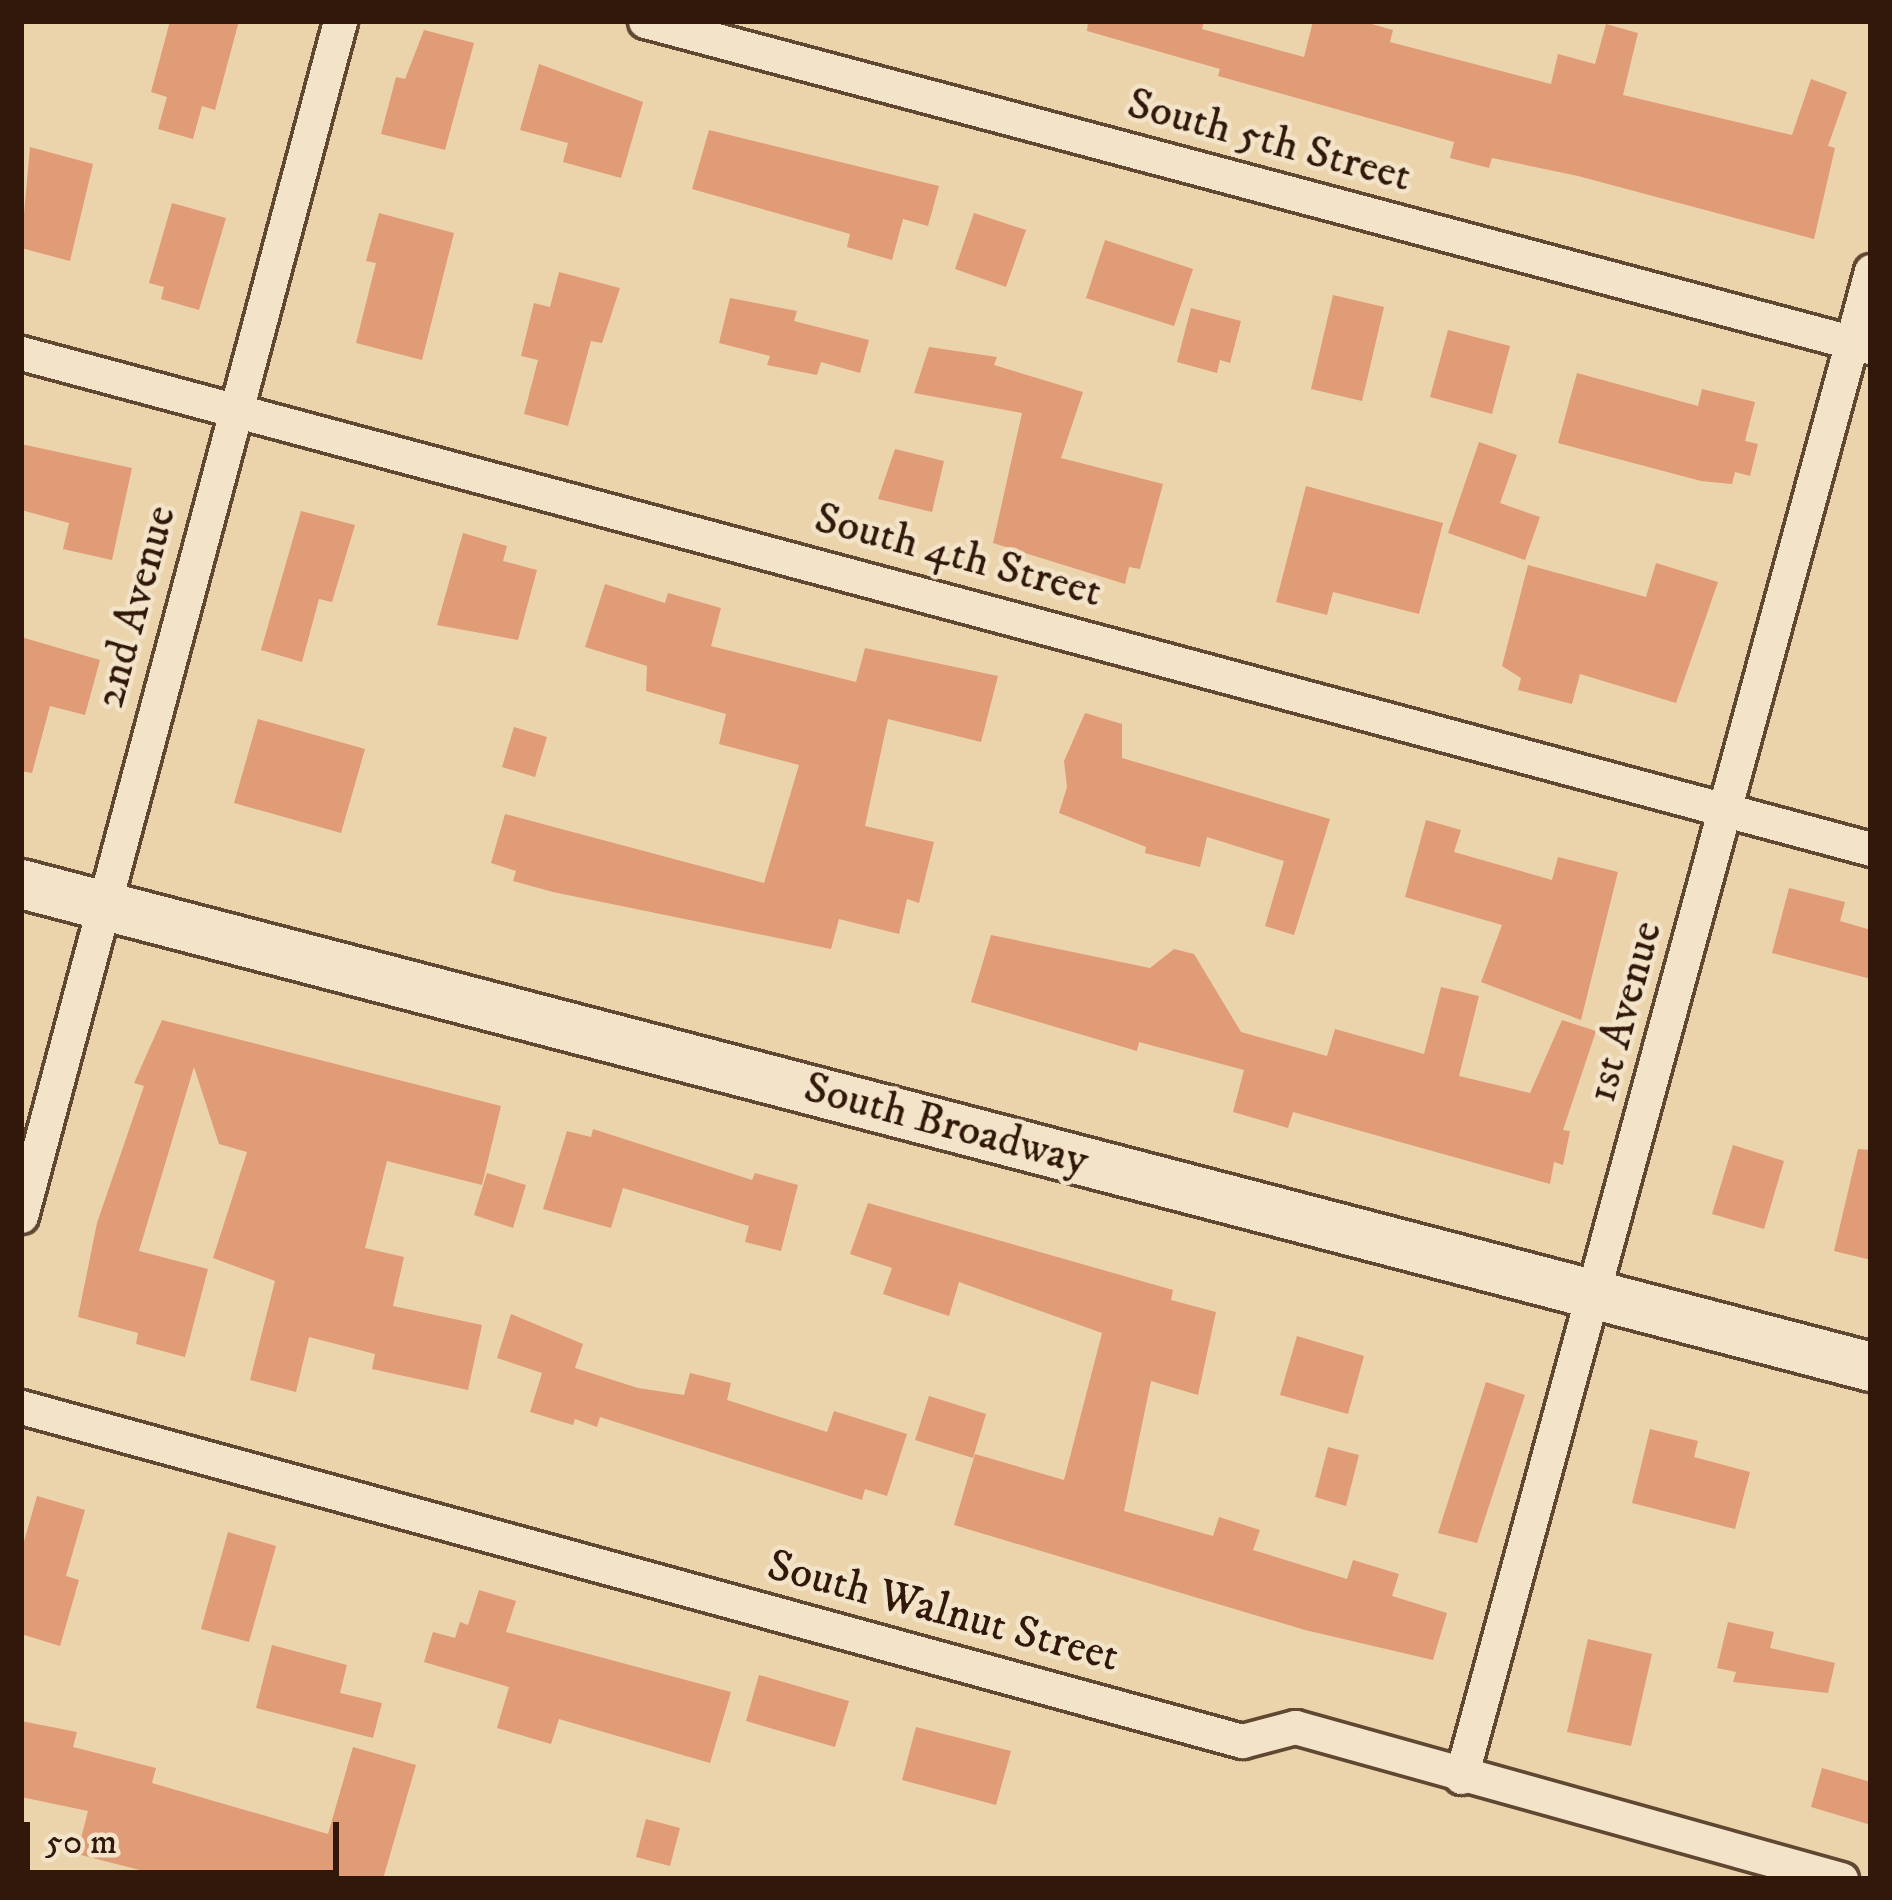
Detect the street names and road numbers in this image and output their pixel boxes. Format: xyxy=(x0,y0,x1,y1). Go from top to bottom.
street label: South 5th Street xyxy=(1121,77,1417,205)
street label: South 4th Street xyxy=(809,492,1107,620)
street label: 2nd Avenue xyxy=(83,500,189,714)
street label: 1st Avenue xyxy=(1575,915,1675,1109)
street label: South Broadway xyxy=(798,1061,1094,1189)
street label: South Walnut Street xyxy=(761,1539,1125,1685)

